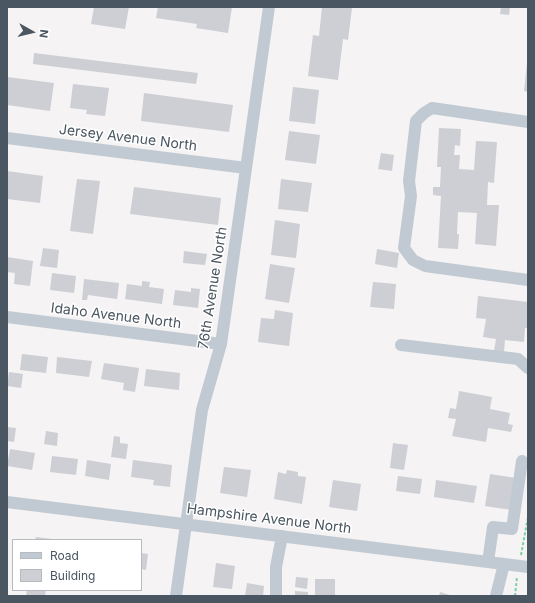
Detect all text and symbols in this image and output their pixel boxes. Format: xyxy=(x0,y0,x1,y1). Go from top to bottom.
north arrow xyxy=(12,12,52,52)
text: N xyxy=(36,29,51,39)
street label: Jersey Avenue North xyxy=(58,121,198,155)
street label: 76th Avenue North xyxy=(195,226,231,350)
street label: Idaho Avenue North xyxy=(50,300,182,332)
street label: Hampshire Avenue North xyxy=(186,501,352,537)
legend xyxy=(12,539,142,591)
text: Road xyxy=(50,548,79,563)
text: Building xyxy=(50,568,95,583)

